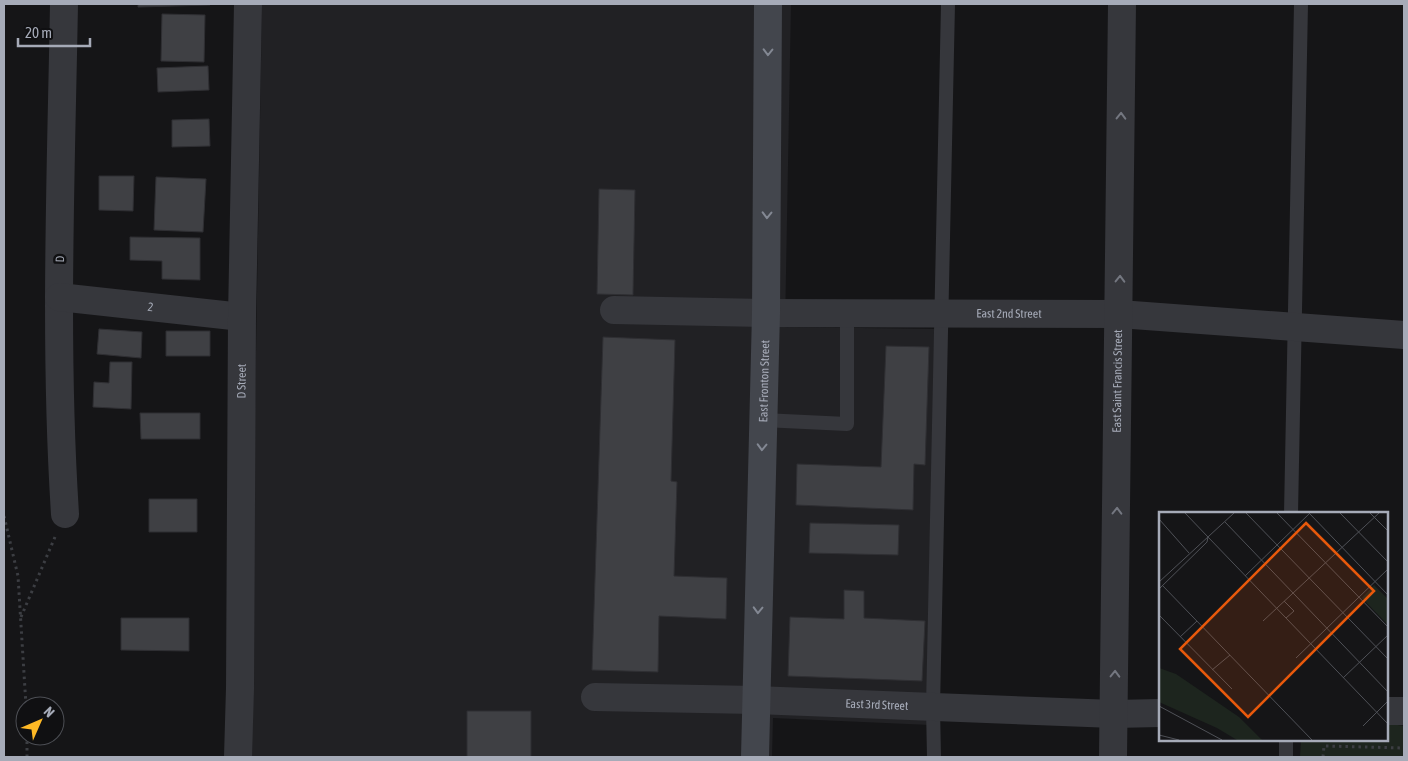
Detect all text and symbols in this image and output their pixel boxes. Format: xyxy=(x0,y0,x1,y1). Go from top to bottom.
scale bar xyxy=(18,15,90,47)
text: 20 m xyxy=(25,24,52,41)
one-way arrow xyxy=(763,49,773,57)
one-way arrow xyxy=(1116,112,1126,120)
one-way arrow xyxy=(761,211,772,219)
street label: D xyxy=(53,255,67,262)
one-way arrow xyxy=(1114,274,1125,282)
street label: 2 xyxy=(147,300,154,314)
street label: East 2nd Street xyxy=(976,307,1042,321)
street label: East Saint Francis Street xyxy=(1110,329,1125,433)
street label: East Fronton Street xyxy=(756,339,772,423)
street label: D Street xyxy=(235,363,249,398)
one-way arrow xyxy=(757,444,767,452)
one-way arrow xyxy=(1112,507,1122,514)
inset map xyxy=(1159,512,1388,741)
one-way arrow xyxy=(753,606,763,614)
one-way arrow xyxy=(1109,669,1120,677)
north arrow xyxy=(15,696,65,746)
street label: East 3rd Street xyxy=(845,697,909,713)
text: N xyxy=(41,703,58,720)

